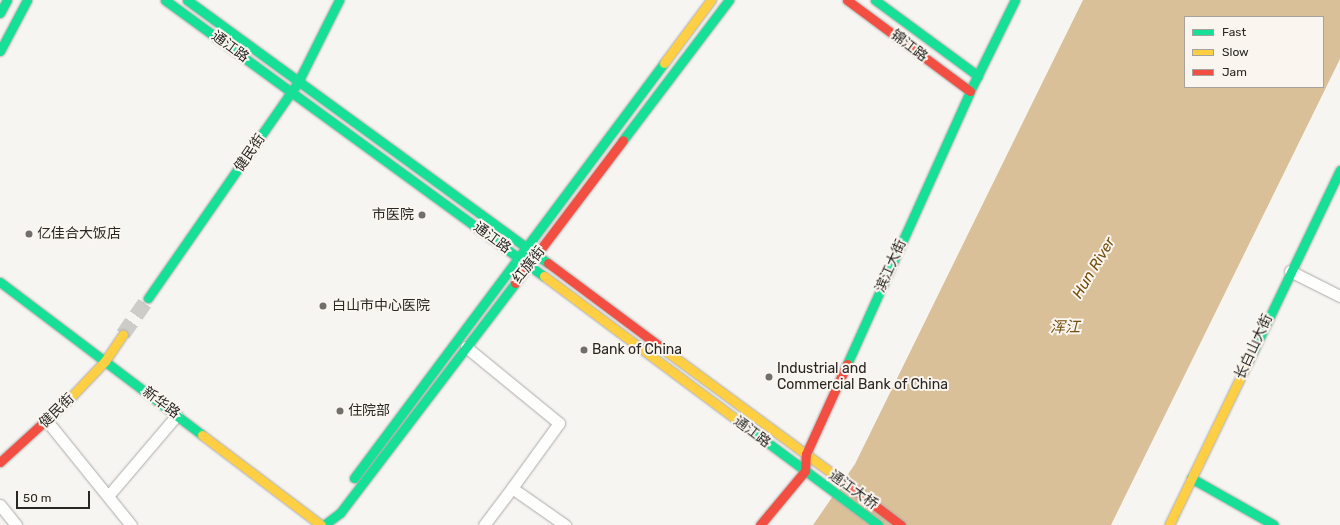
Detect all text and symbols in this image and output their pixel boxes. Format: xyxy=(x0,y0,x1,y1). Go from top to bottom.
legend xyxy=(1184,16,1324,88)
text: Fast xyxy=(1222,25,1246,39)
street label: 锦江路 xyxy=(887,27,931,65)
street label: 通江路 xyxy=(208,28,252,66)
text: Slow xyxy=(1222,45,1249,59)
text: Jam xyxy=(1222,65,1247,79)
street label: 健民街 xyxy=(231,131,269,175)
place label: 市医院 xyxy=(372,207,414,223)
marker: 市医院 xyxy=(417,210,427,220)
street label: 通江路 xyxy=(470,219,514,257)
place label: 亿佳合大饭店 xyxy=(37,226,121,242)
marker: 亿佳合大饭店 xyxy=(24,229,34,239)
water label: Hun River xyxy=(1069,234,1119,302)
street label: 滨江大街 xyxy=(872,237,910,295)
street label: 红旗街 xyxy=(509,243,549,287)
place label: 白山市中心医院 xyxy=(332,298,430,314)
marker: 白山市中心医院 xyxy=(317,300,329,312)
street label: 长白山大街 xyxy=(1232,312,1276,382)
water label: 浑江 xyxy=(1050,319,1080,337)
place label: Bank of China xyxy=(592,342,682,358)
marker: Bank of China xyxy=(579,345,589,355)
place label: Industrial and Commercial Bank of China xyxy=(777,361,948,394)
marker: Industrial and Commercial Bank of China xyxy=(764,372,774,382)
street label: 新华路 xyxy=(139,384,183,422)
street label: 健民街 xyxy=(36,390,78,432)
place label: 住院部 xyxy=(348,403,390,419)
marker: 住院部 xyxy=(335,406,345,416)
street label: 通江路 xyxy=(730,413,774,451)
street label: 通江大桥 xyxy=(825,467,881,513)
scale bar xyxy=(18,483,92,509)
text: 50 m xyxy=(23,491,51,505)

